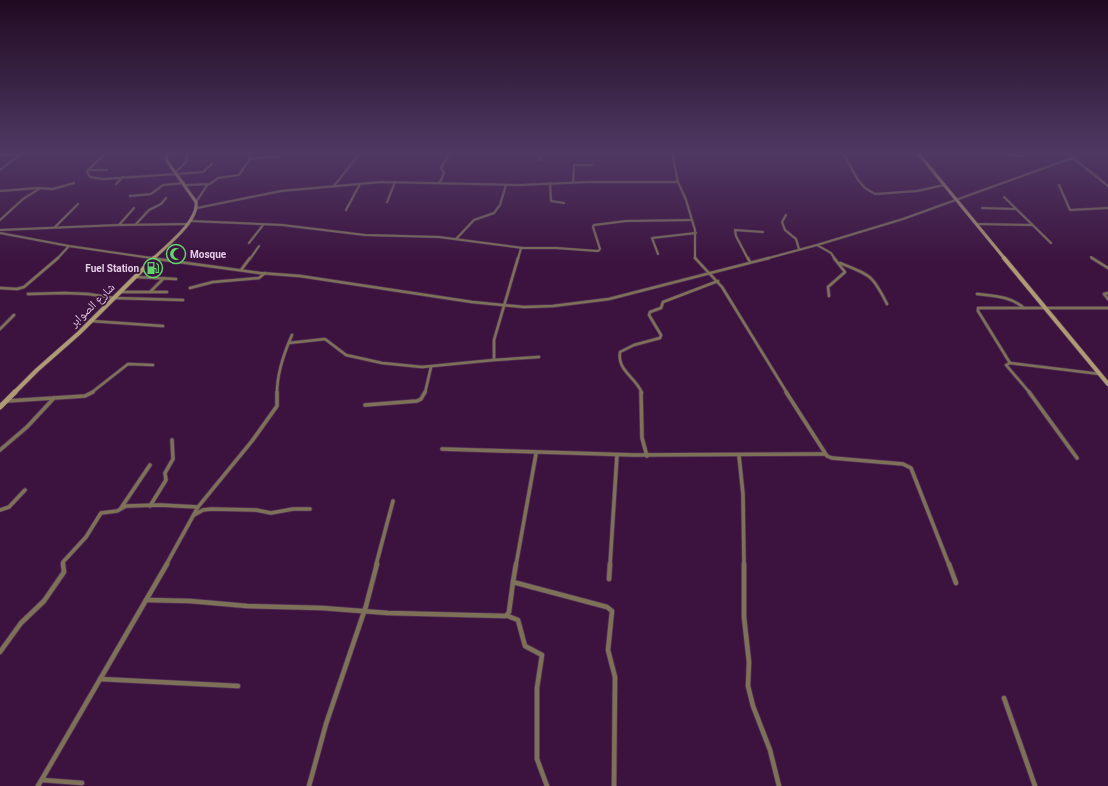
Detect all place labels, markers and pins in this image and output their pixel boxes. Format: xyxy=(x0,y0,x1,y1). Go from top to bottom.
mosque icon: Mosque xyxy=(165,243,187,265)
place label: Mosque xyxy=(190,249,227,260)
fuel station icon: Fuel Station xyxy=(142,257,164,279)
place label: Fuel Station xyxy=(85,263,139,274)

